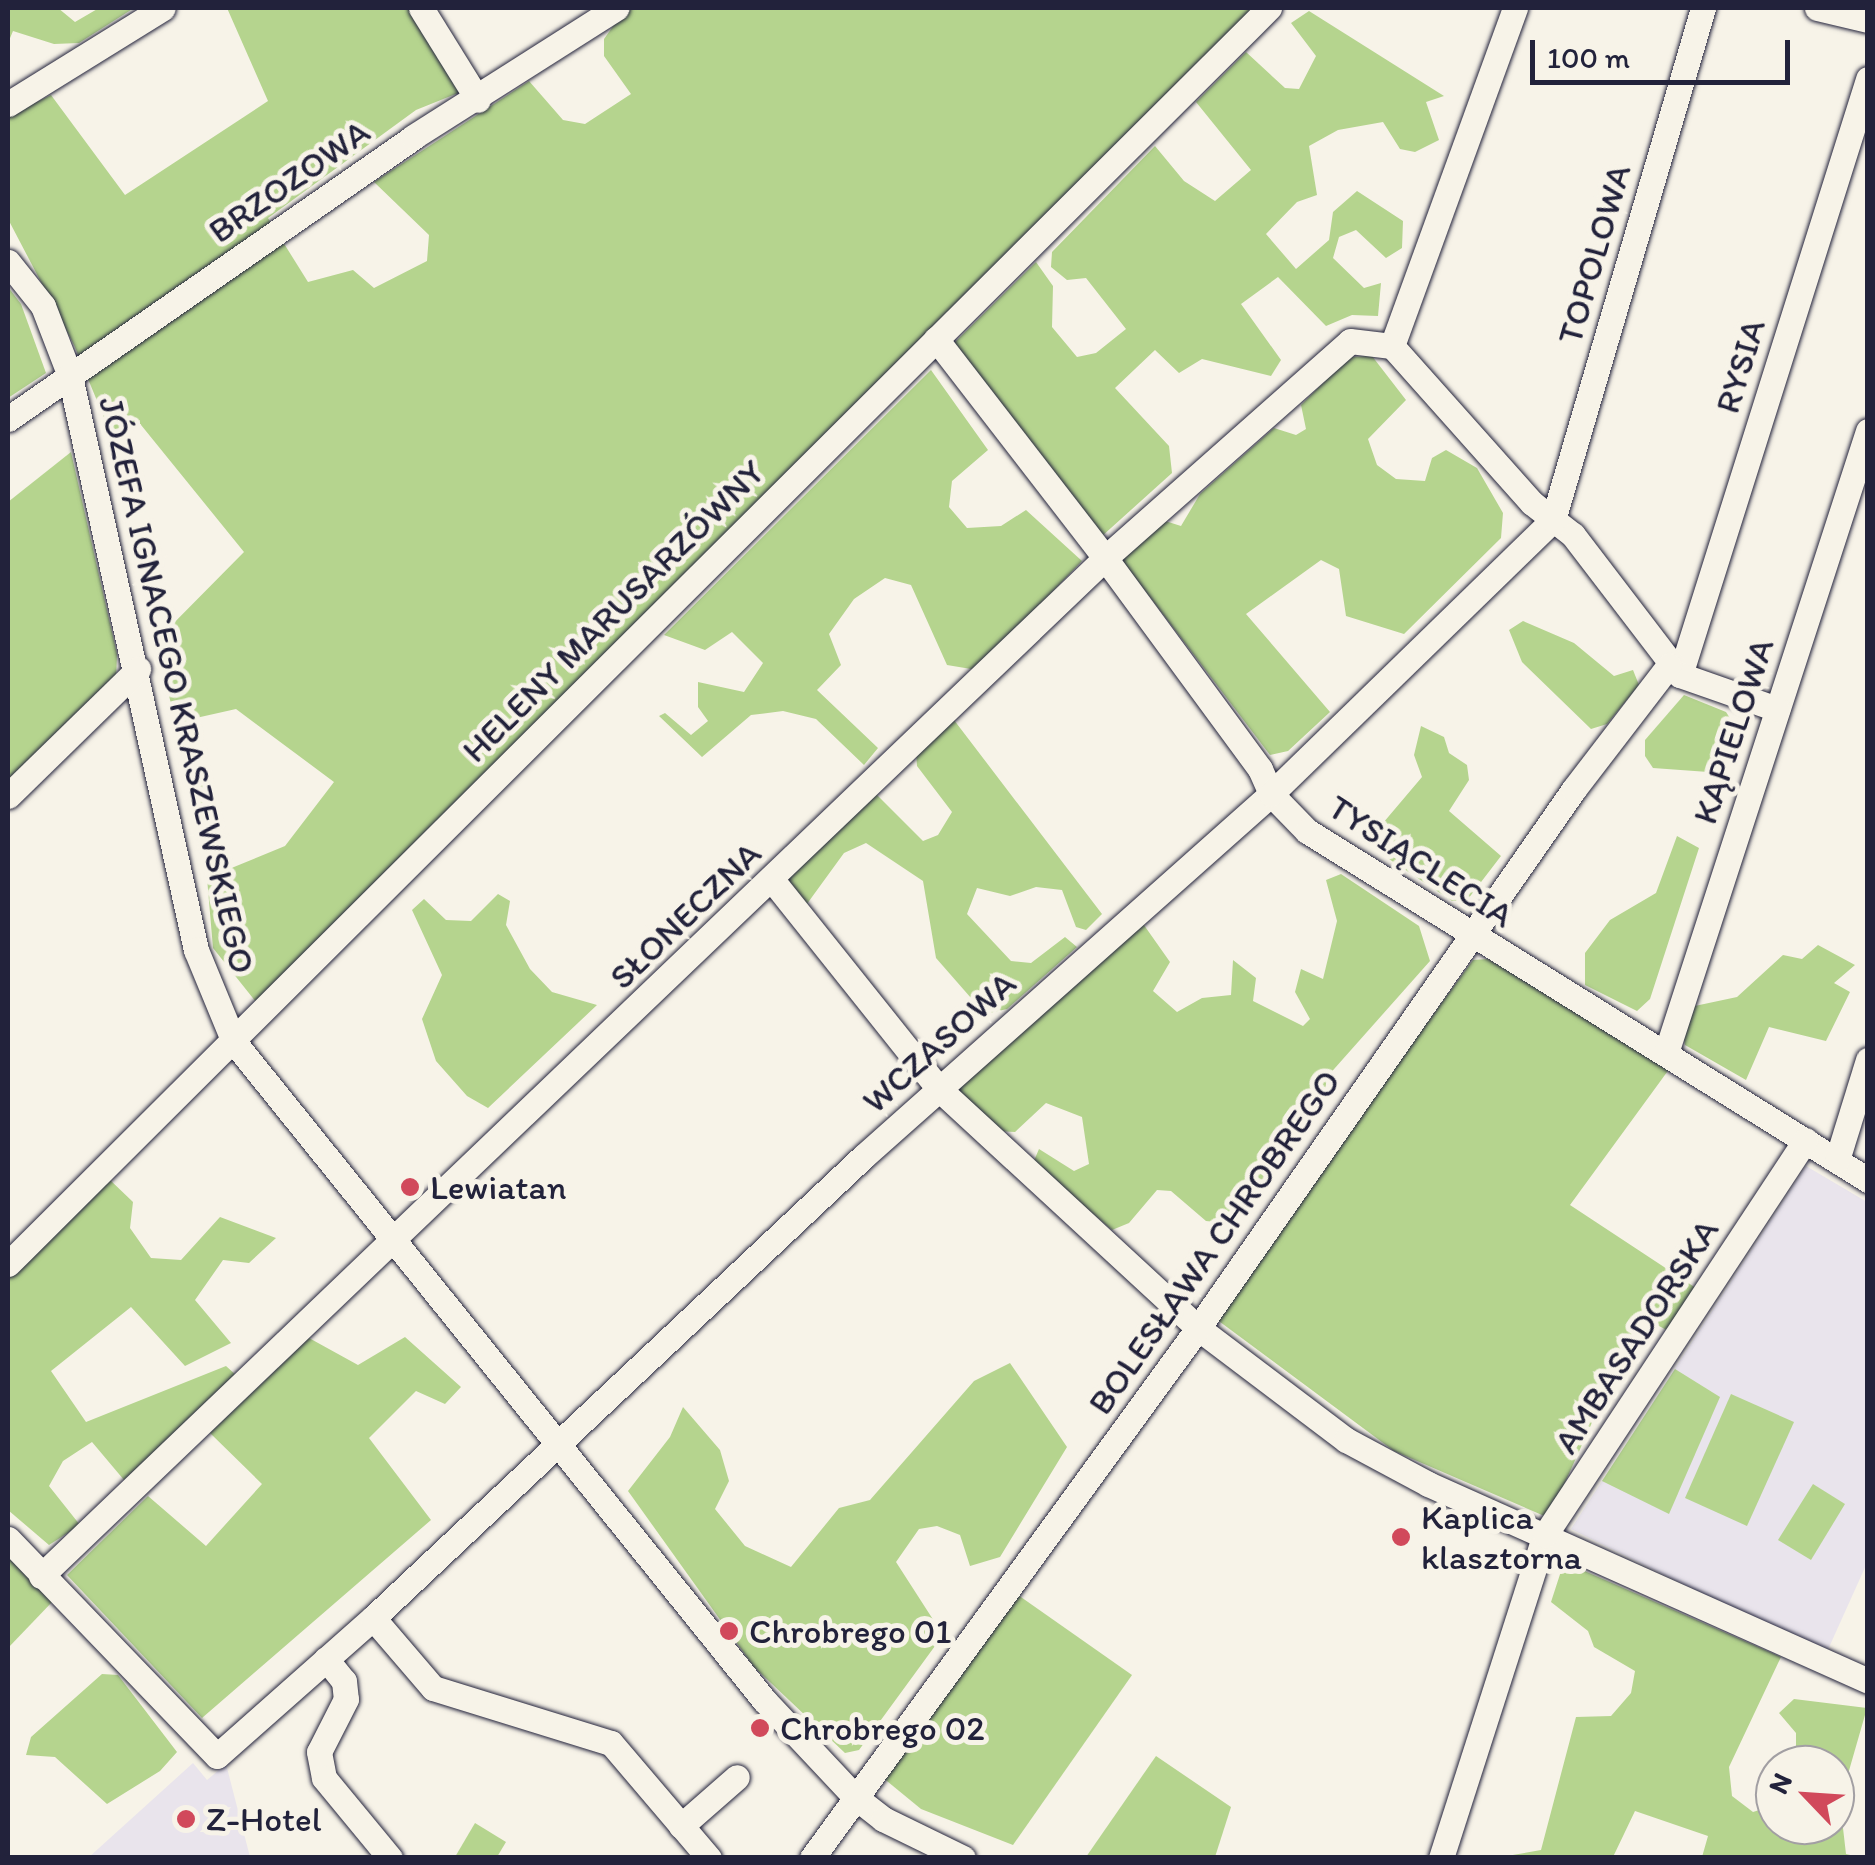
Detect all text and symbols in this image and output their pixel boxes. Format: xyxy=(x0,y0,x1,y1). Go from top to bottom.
scale bar xyxy=(1535,20,1795,82)
text: 100 m xyxy=(1547,39,1630,76)
street label: BRZOZOWA xyxy=(200,110,378,252)
street label: TOPOLOWA xyxy=(1548,159,1640,349)
street label: RYSIA xyxy=(1706,314,1774,418)
street label: JÓZEFA IGNACEGO KRASZEWSKIEGO xyxy=(90,392,264,978)
street label: HELENY MARUSARZÓWNY xyxy=(454,452,772,770)
street label: KĄPIELOWA xyxy=(1683,633,1783,829)
street label: TYSIĄCLECIA xyxy=(1321,786,1521,936)
street label: SŁONECZNA xyxy=(600,832,770,998)
street label: WCZASOWA xyxy=(854,962,1024,1122)
street label: BOLESŁAWA CHROBREGO xyxy=(1079,1061,1349,1423)
place label: Lewiatan xyxy=(430,1166,566,1208)
marker: Lewiatan xyxy=(399,1176,421,1198)
street label: AMBASADORSKA xyxy=(1545,1211,1727,1461)
place label: Kaplica klasztorna xyxy=(1421,1496,1582,1578)
marker: Kaplica klasztorna xyxy=(1390,1526,1412,1548)
place label: Chrobrego 01 xyxy=(749,1610,952,1652)
marker: Chrobrego 01 xyxy=(718,1620,740,1642)
place label: Chrobrego 02 xyxy=(780,1707,985,1749)
marker: Chrobrego 02 xyxy=(749,1717,771,1739)
north arrow xyxy=(1755,1745,1855,1845)
text: N xyxy=(1760,1767,1799,1799)
place label: Z-Hotel xyxy=(206,1798,322,1840)
marker: Z-Hotel xyxy=(175,1808,197,1830)

